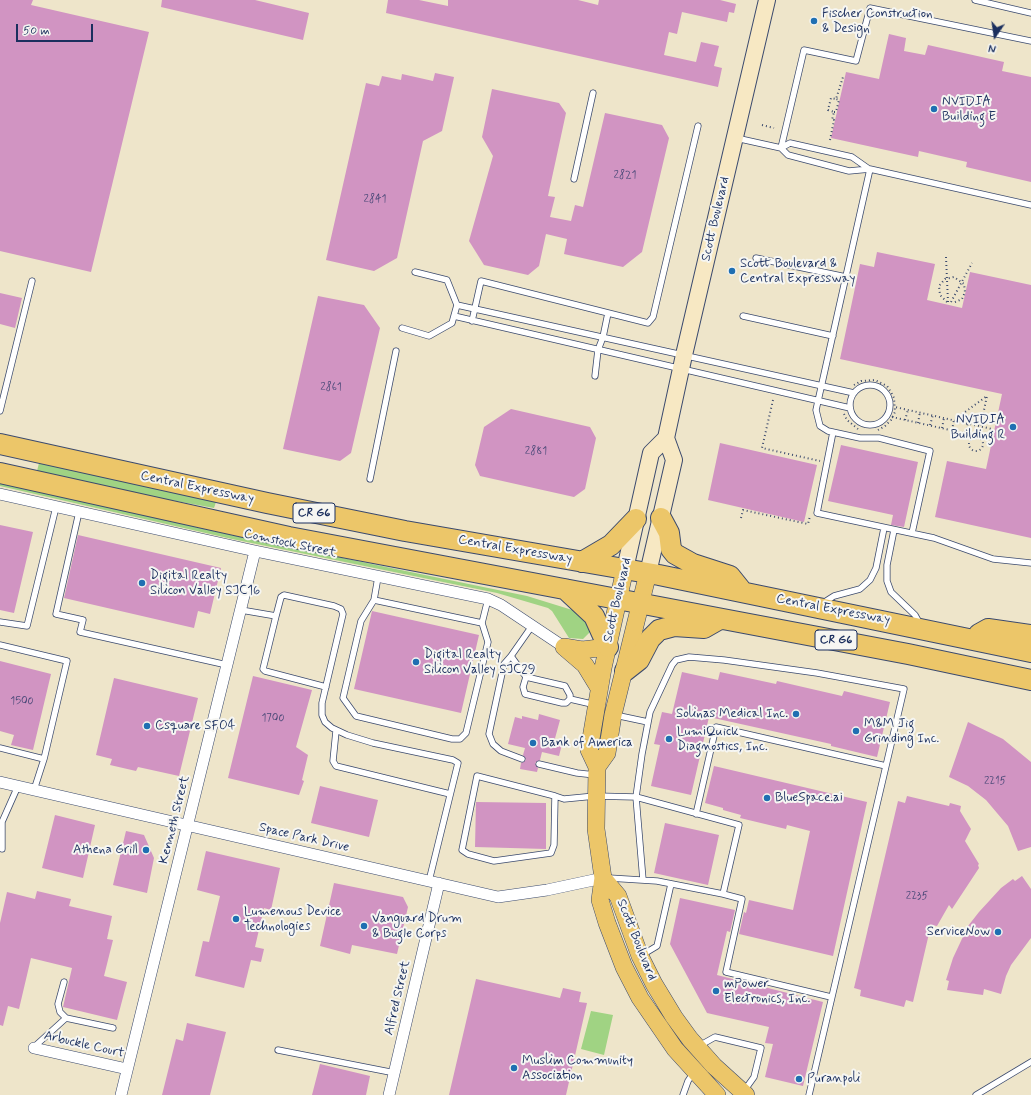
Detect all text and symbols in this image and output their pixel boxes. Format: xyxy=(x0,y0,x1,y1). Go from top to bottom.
place label: Fischer Construction & Design xyxy=(822,6,933,37)
scale bar xyxy=(18,16,95,42)
marker: Fischer Construction & Design xyxy=(809,16,819,26)
north arrow xyxy=(975,16,1015,56)
text: 50 m xyxy=(23,23,50,39)
text: N xyxy=(987,40,997,55)
place label: NVIDIA Building E xyxy=(942,94,996,125)
marker: NVIDIA Building E xyxy=(929,104,939,114)
house number: 2821 xyxy=(614,169,636,183)
street label: Scott Boulevard xyxy=(699,175,733,263)
house number: 2841 xyxy=(364,193,386,207)
place label: Scott Boulevard & Central Expressway xyxy=(740,256,856,287)
marker: Scott Boulevard & Central Expressway xyxy=(727,266,737,276)
house number: 2861 xyxy=(320,381,342,395)
place label: NVIDIA Building R xyxy=(951,412,1005,443)
marker: NVIDIA Building R xyxy=(1008,422,1018,432)
house number: 2881 xyxy=(525,445,547,459)
street label: Central Expressway xyxy=(139,468,255,508)
road number: CR G6 xyxy=(293,503,335,523)
street label: Comstock Street xyxy=(242,527,338,561)
street label: Central Expressway xyxy=(457,532,573,568)
street label: Scott Boulevard xyxy=(601,556,635,644)
place label: Digital Realty Silicon Valley SJC16 xyxy=(150,568,260,599)
marker: Digital Realty Silicon Valley SJC16 xyxy=(137,578,147,588)
street label: Central Expressway xyxy=(775,591,891,629)
road number: CR G6 xyxy=(815,630,857,650)
place label: Digital Realty Silicon Valley SJC29 xyxy=(424,647,535,678)
marker: Digital Realty Silicon Valley SJC29 xyxy=(411,657,421,667)
house number: 1500 xyxy=(10,695,34,709)
place label: Solinas Medical Inc. xyxy=(676,706,788,722)
marker: Solinas Medical Inc. xyxy=(791,709,801,719)
house number: 1700 xyxy=(261,712,285,726)
place label: M&M Jig Grinding Inc. xyxy=(864,716,939,747)
place label: Csquare SFO4 xyxy=(155,718,235,734)
marker: Csquare SFO4 xyxy=(142,721,152,731)
place label: LumiQuick Diagnostics, Inc. xyxy=(677,724,768,755)
marker: M&M Jig Grinding Inc. xyxy=(851,726,861,736)
marker: LumiQuick Diagnostics, Inc. xyxy=(664,734,674,744)
place label: Bank of America xyxy=(541,735,633,751)
marker: Bank of America xyxy=(528,738,538,748)
street label: Kenneth Street xyxy=(157,774,193,866)
house number: 2215 xyxy=(984,775,1006,789)
place label: BlueSpace.ai xyxy=(775,790,843,806)
marker: BlueSpace.ai xyxy=(762,793,772,803)
street label: Space Park Drive xyxy=(257,820,351,856)
place label: Athena Grill xyxy=(73,842,138,858)
marker: Athena Grill xyxy=(141,845,151,855)
house number: 2235 xyxy=(906,890,928,904)
street label: Scott Boulevard xyxy=(613,897,659,983)
place label: Lumenous Device Technologies xyxy=(244,904,341,935)
place label: Vanguard Drum & Bugle Corps xyxy=(372,911,462,942)
marker: Lumenous Device Technologies xyxy=(231,914,241,924)
marker: Vanguard Drum & Bugle Corps xyxy=(359,921,369,931)
place label: ServiceNow xyxy=(927,924,990,940)
marker: ServiceNow xyxy=(993,927,1003,937)
street label: Alfred Street xyxy=(382,959,414,1037)
place label: mPower Electronics, Inc. xyxy=(724,976,810,1007)
marker: mPower Electronics, Inc. xyxy=(711,986,721,996)
street label: Arbuckle Court xyxy=(42,1028,126,1062)
place label: Muslim Community Association xyxy=(522,1053,633,1084)
marker: Muslim Community Association xyxy=(509,1063,519,1073)
place label: Puranpoli xyxy=(807,1071,860,1087)
marker: Puranpoli xyxy=(794,1074,804,1084)

